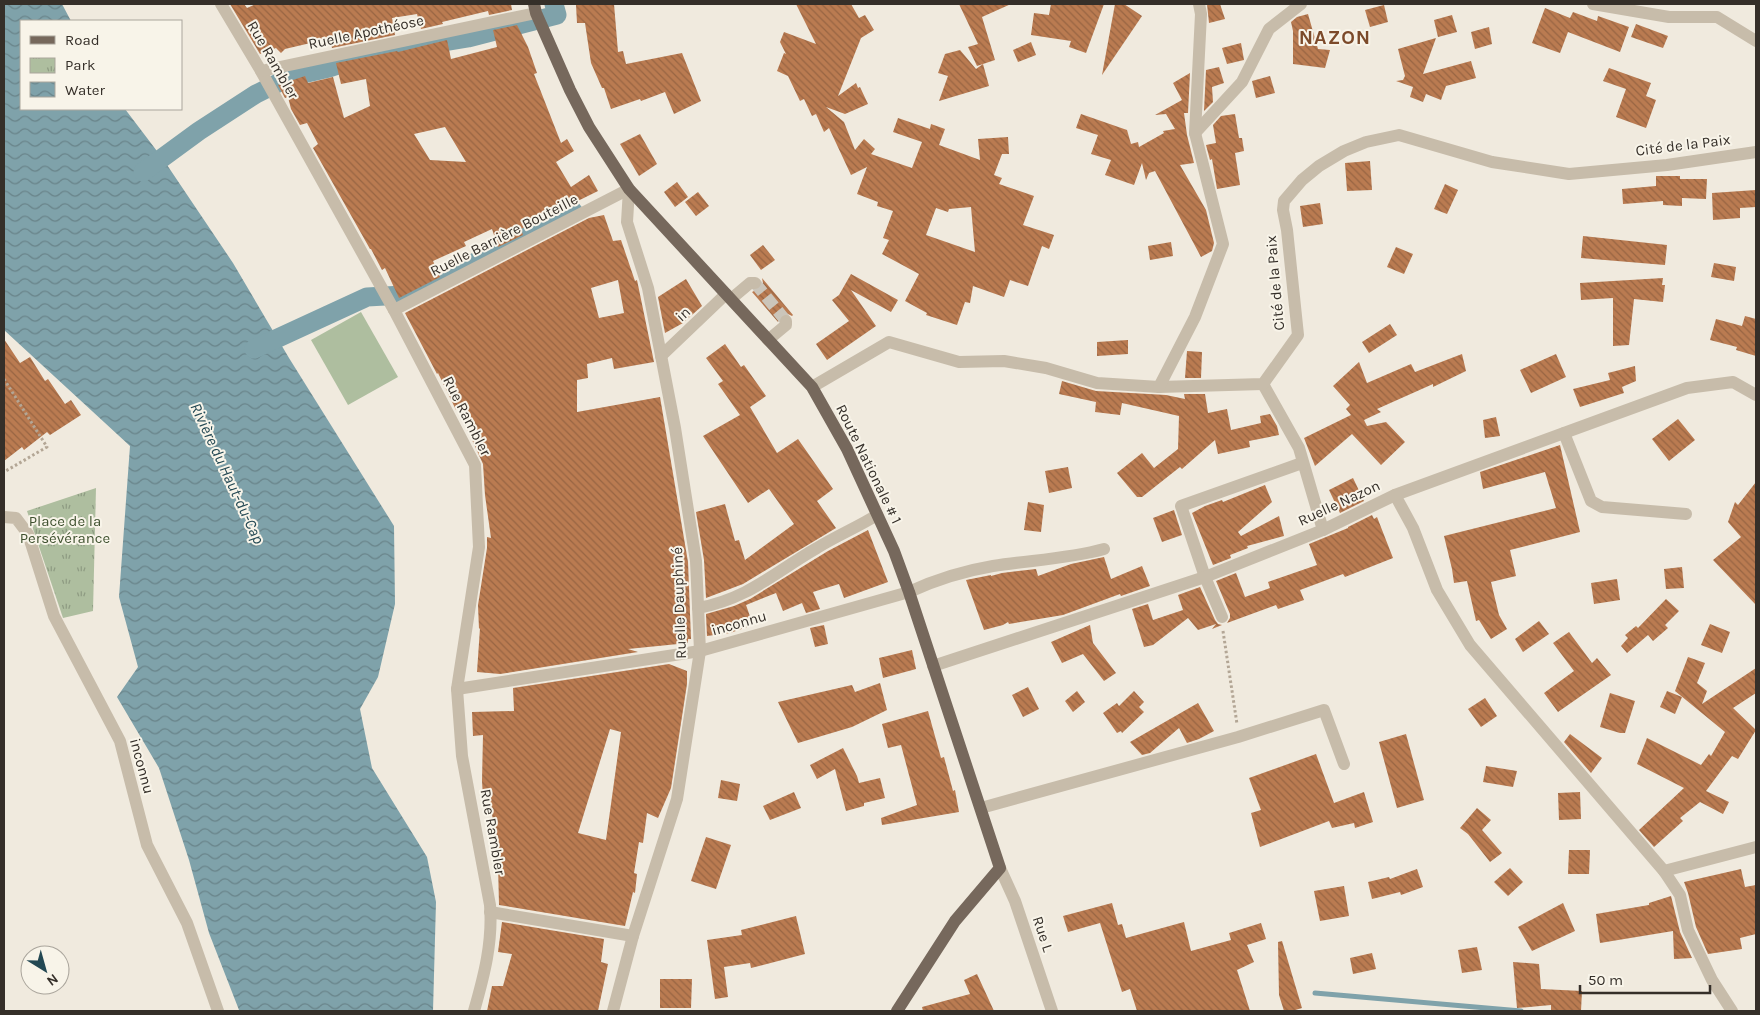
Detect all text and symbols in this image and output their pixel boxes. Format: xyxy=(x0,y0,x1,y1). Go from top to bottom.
street label: Ruelle Apothéose xyxy=(307,11,425,53)
street label: Rue Rambler xyxy=(243,18,303,103)
legend xyxy=(20,20,182,110)
district label: NAZON xyxy=(1299,26,1371,49)
text: Road xyxy=(65,31,100,49)
text: Park xyxy=(65,56,95,74)
text: Water xyxy=(65,81,106,99)
street label: Cité de la Paix xyxy=(1635,130,1732,160)
street label: Ruelle Barrière Bouteille xyxy=(427,190,581,280)
street label: Cité de la Paix xyxy=(1262,234,1288,331)
street label: in xyxy=(672,303,694,325)
street label: Rue Rambler xyxy=(439,373,495,459)
water label: Rivière du Haut-du-Cap xyxy=(186,400,269,547)
street label: Route Nationale # 1 xyxy=(832,401,906,527)
street label: Ruelle Nazon xyxy=(1295,476,1383,530)
park label: Place de la Persévérance xyxy=(20,512,110,547)
street label: Ruelle Dauphiné xyxy=(668,547,690,659)
street label: inconnu xyxy=(709,607,769,639)
street label: inconnu xyxy=(126,736,158,796)
street label: Rue Rambler xyxy=(477,787,510,877)
street label: Rue L xyxy=(1029,914,1057,954)
north arrow xyxy=(20,945,70,995)
scale bar xyxy=(1580,962,1710,994)
text: N xyxy=(43,970,62,990)
text: 50 m xyxy=(1588,971,1623,989)

